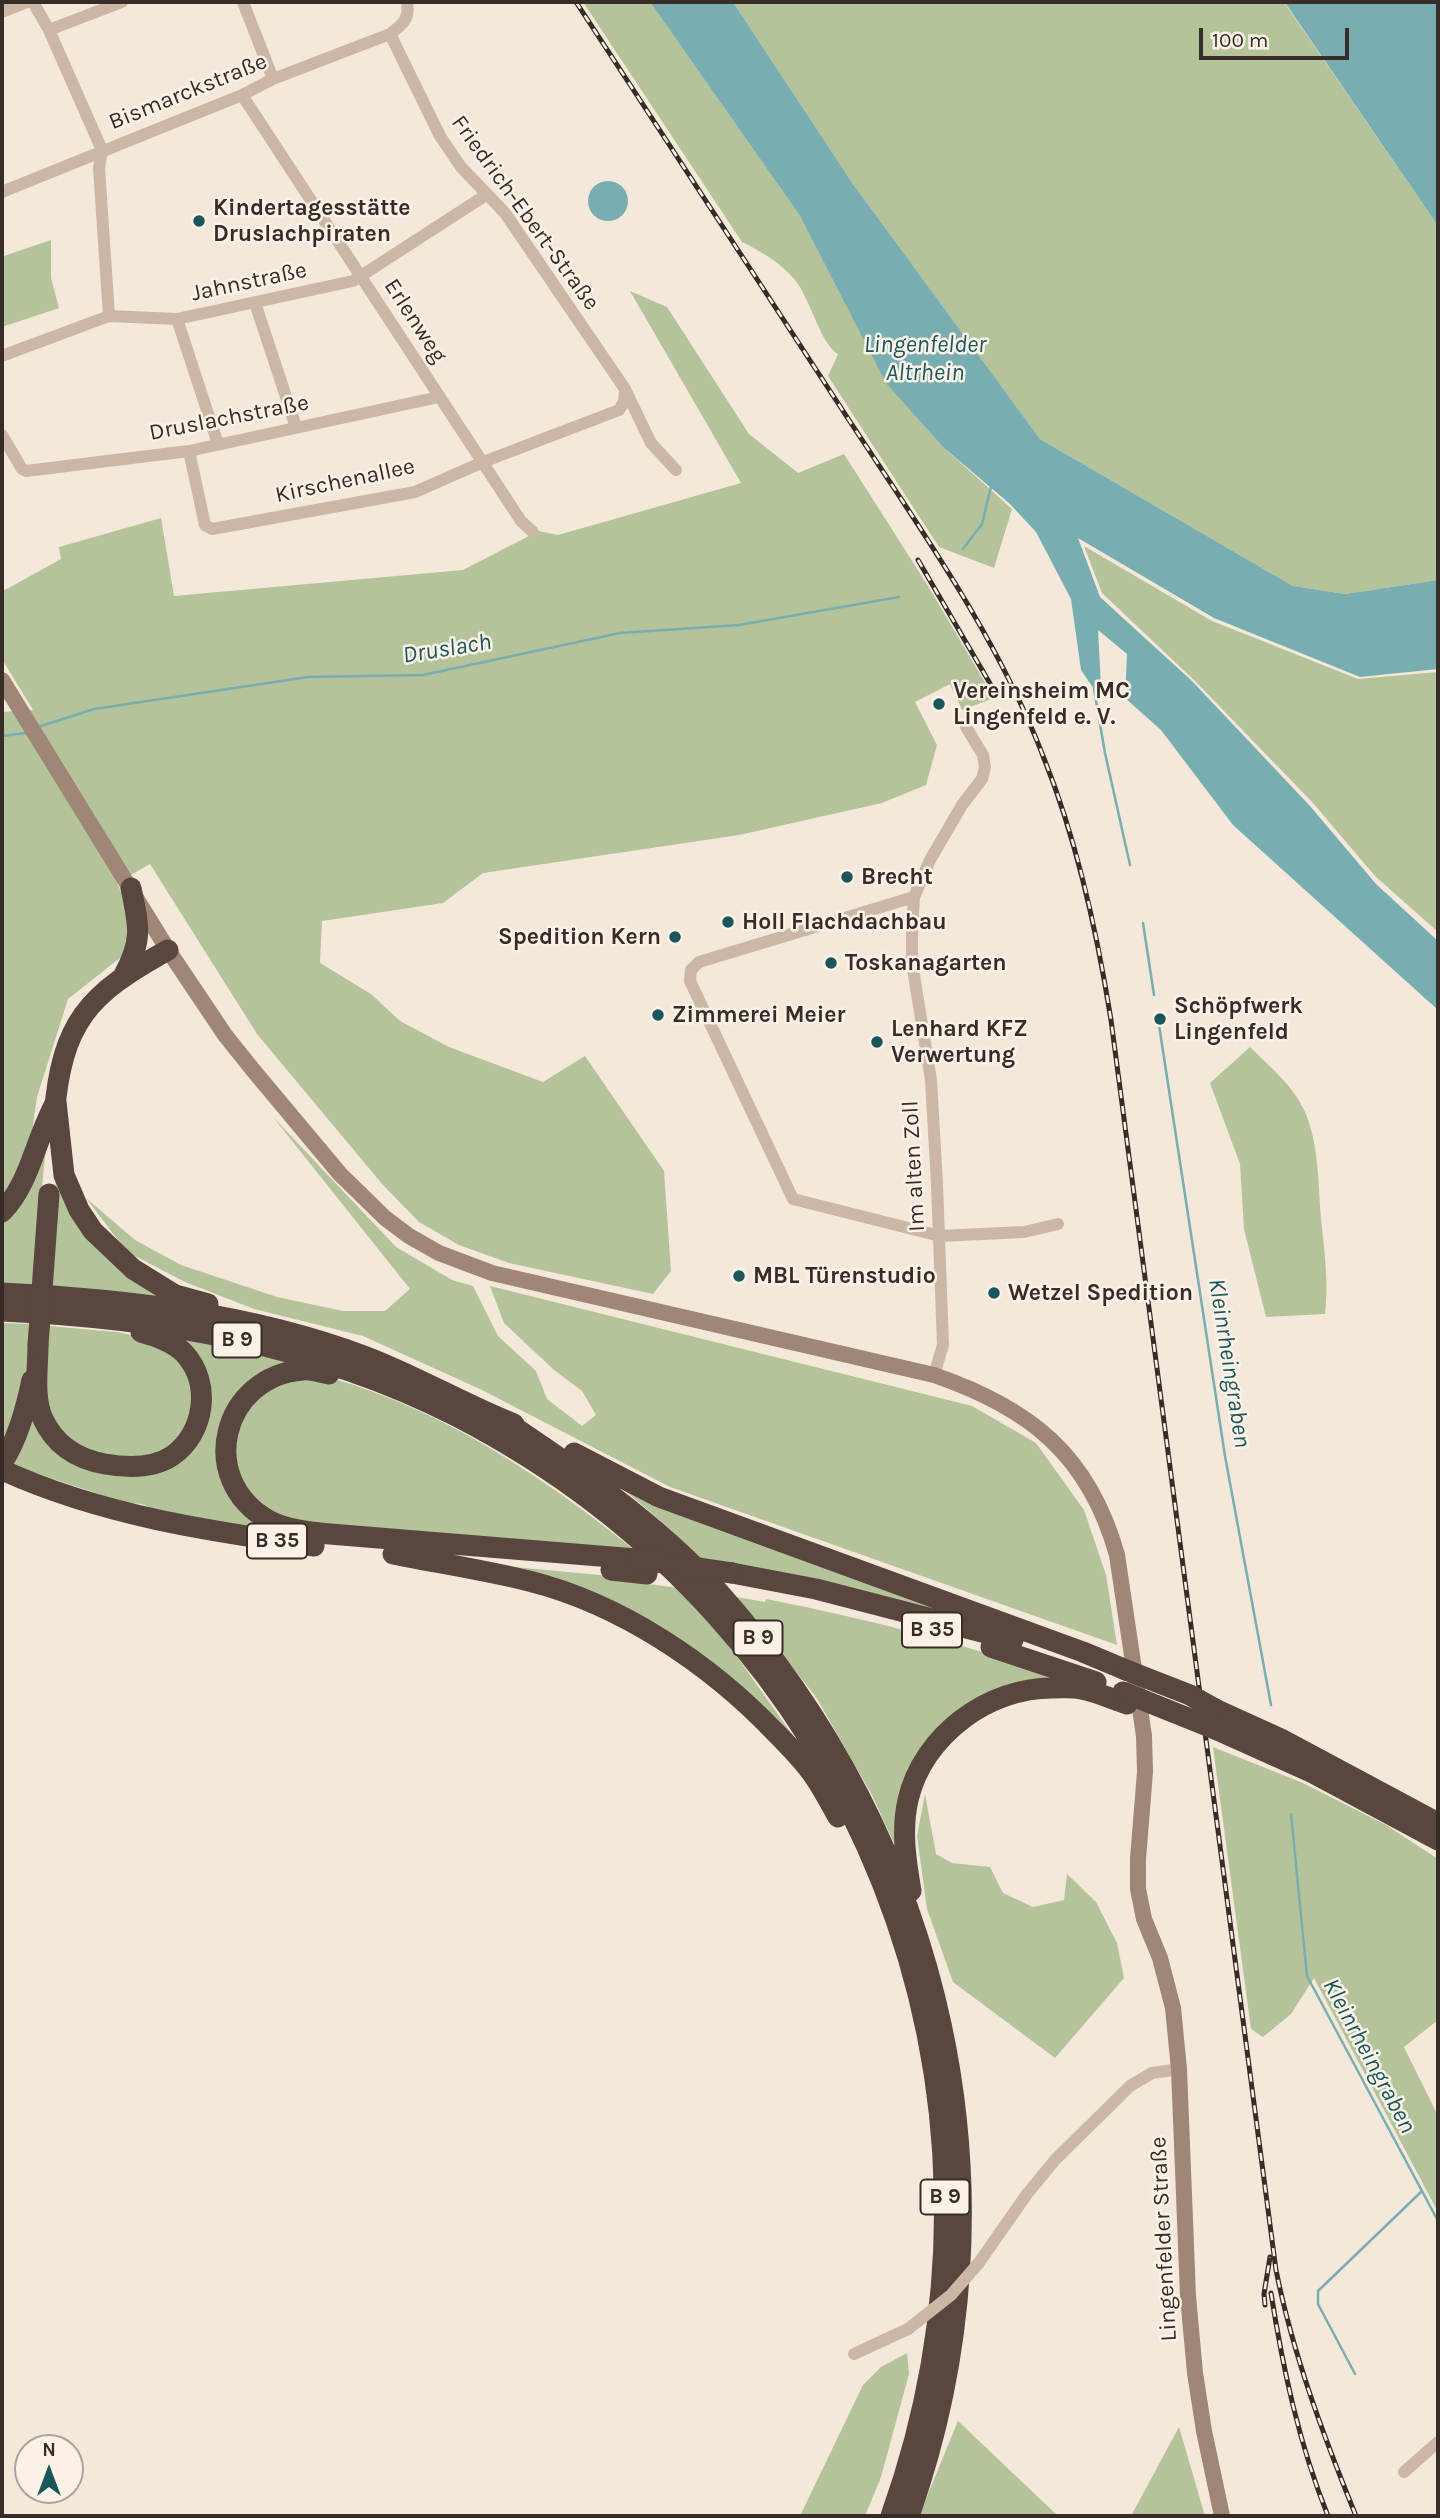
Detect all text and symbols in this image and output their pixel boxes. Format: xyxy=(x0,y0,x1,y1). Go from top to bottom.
scale bar xyxy=(1202,14,1352,58)
text: 100 m xyxy=(1212,28,1269,52)
street label: Bismarckstraße xyxy=(105,48,271,136)
street label: Friedrich-Ebert-Straße xyxy=(445,110,605,316)
place label: Kindertagesstätte Druslachpiraten xyxy=(213,194,410,248)
marker: Kindertagesstätte Druslachpiraten xyxy=(191,213,207,229)
street label: Jahnstraße xyxy=(189,256,309,308)
street label: Erlenweg xyxy=(378,274,452,368)
water label: Lingenfelder Altrhein xyxy=(864,331,986,387)
street label: Druslachstraße xyxy=(147,389,311,447)
street label: Kirschenallee xyxy=(273,453,417,509)
water label: Druslach xyxy=(401,628,493,670)
place label: Vereinsheim MC Lingenfeld e. V. xyxy=(953,677,1130,731)
marker: Vereinsheim MC Lingenfeld e. V. xyxy=(931,696,947,712)
place label: Brecht xyxy=(861,863,933,891)
marker: Brecht xyxy=(839,869,855,885)
place label: Holl Flachdachbau xyxy=(742,908,947,936)
marker: Holl Flachdachbau xyxy=(720,914,736,930)
place label: Spedition Kern xyxy=(498,923,661,951)
marker: Spedition Kern xyxy=(667,929,683,945)
place label: Toskanagarten xyxy=(845,949,1007,977)
marker: Toskanagarten xyxy=(823,955,839,971)
place label: Schöpfwerk Lingenfeld xyxy=(1174,992,1303,1046)
place label: Zimmerei Meier xyxy=(672,1001,845,1029)
marker: Zimmerei Meier xyxy=(650,1007,666,1023)
marker: Schöpfwerk Lingenfeld xyxy=(1152,1011,1168,1027)
place label: Lenhard KFZ Verwertung xyxy=(891,1015,1028,1069)
marker: Lenhard KFZ Verwertung xyxy=(869,1034,885,1050)
street label: Im alten Zoll xyxy=(897,1100,931,1232)
place label: MBL Türenstudio xyxy=(753,1262,936,1290)
marker: MBL Türenstudio xyxy=(731,1268,747,1284)
water label: Kleinrheingraben xyxy=(1201,1276,1257,1450)
place label: Wetzel Spedition xyxy=(1008,1279,1193,1307)
marker: Wetzel Spedition xyxy=(986,1285,1002,1301)
road number: B 9 xyxy=(212,1322,262,1358)
road number: B 35 xyxy=(247,1524,307,1558)
road number: B 35 xyxy=(902,1612,962,1648)
road number: B 9 xyxy=(734,1620,782,1656)
water label: Kleinrheingraben xyxy=(1316,1974,1422,2138)
street label: Lingenfelder Straße xyxy=(1145,2136,1183,2342)
road number: B 9 xyxy=(920,2180,970,2214)
north arrow xyxy=(14,2434,84,2504)
text: N xyxy=(42,2439,56,2461)

